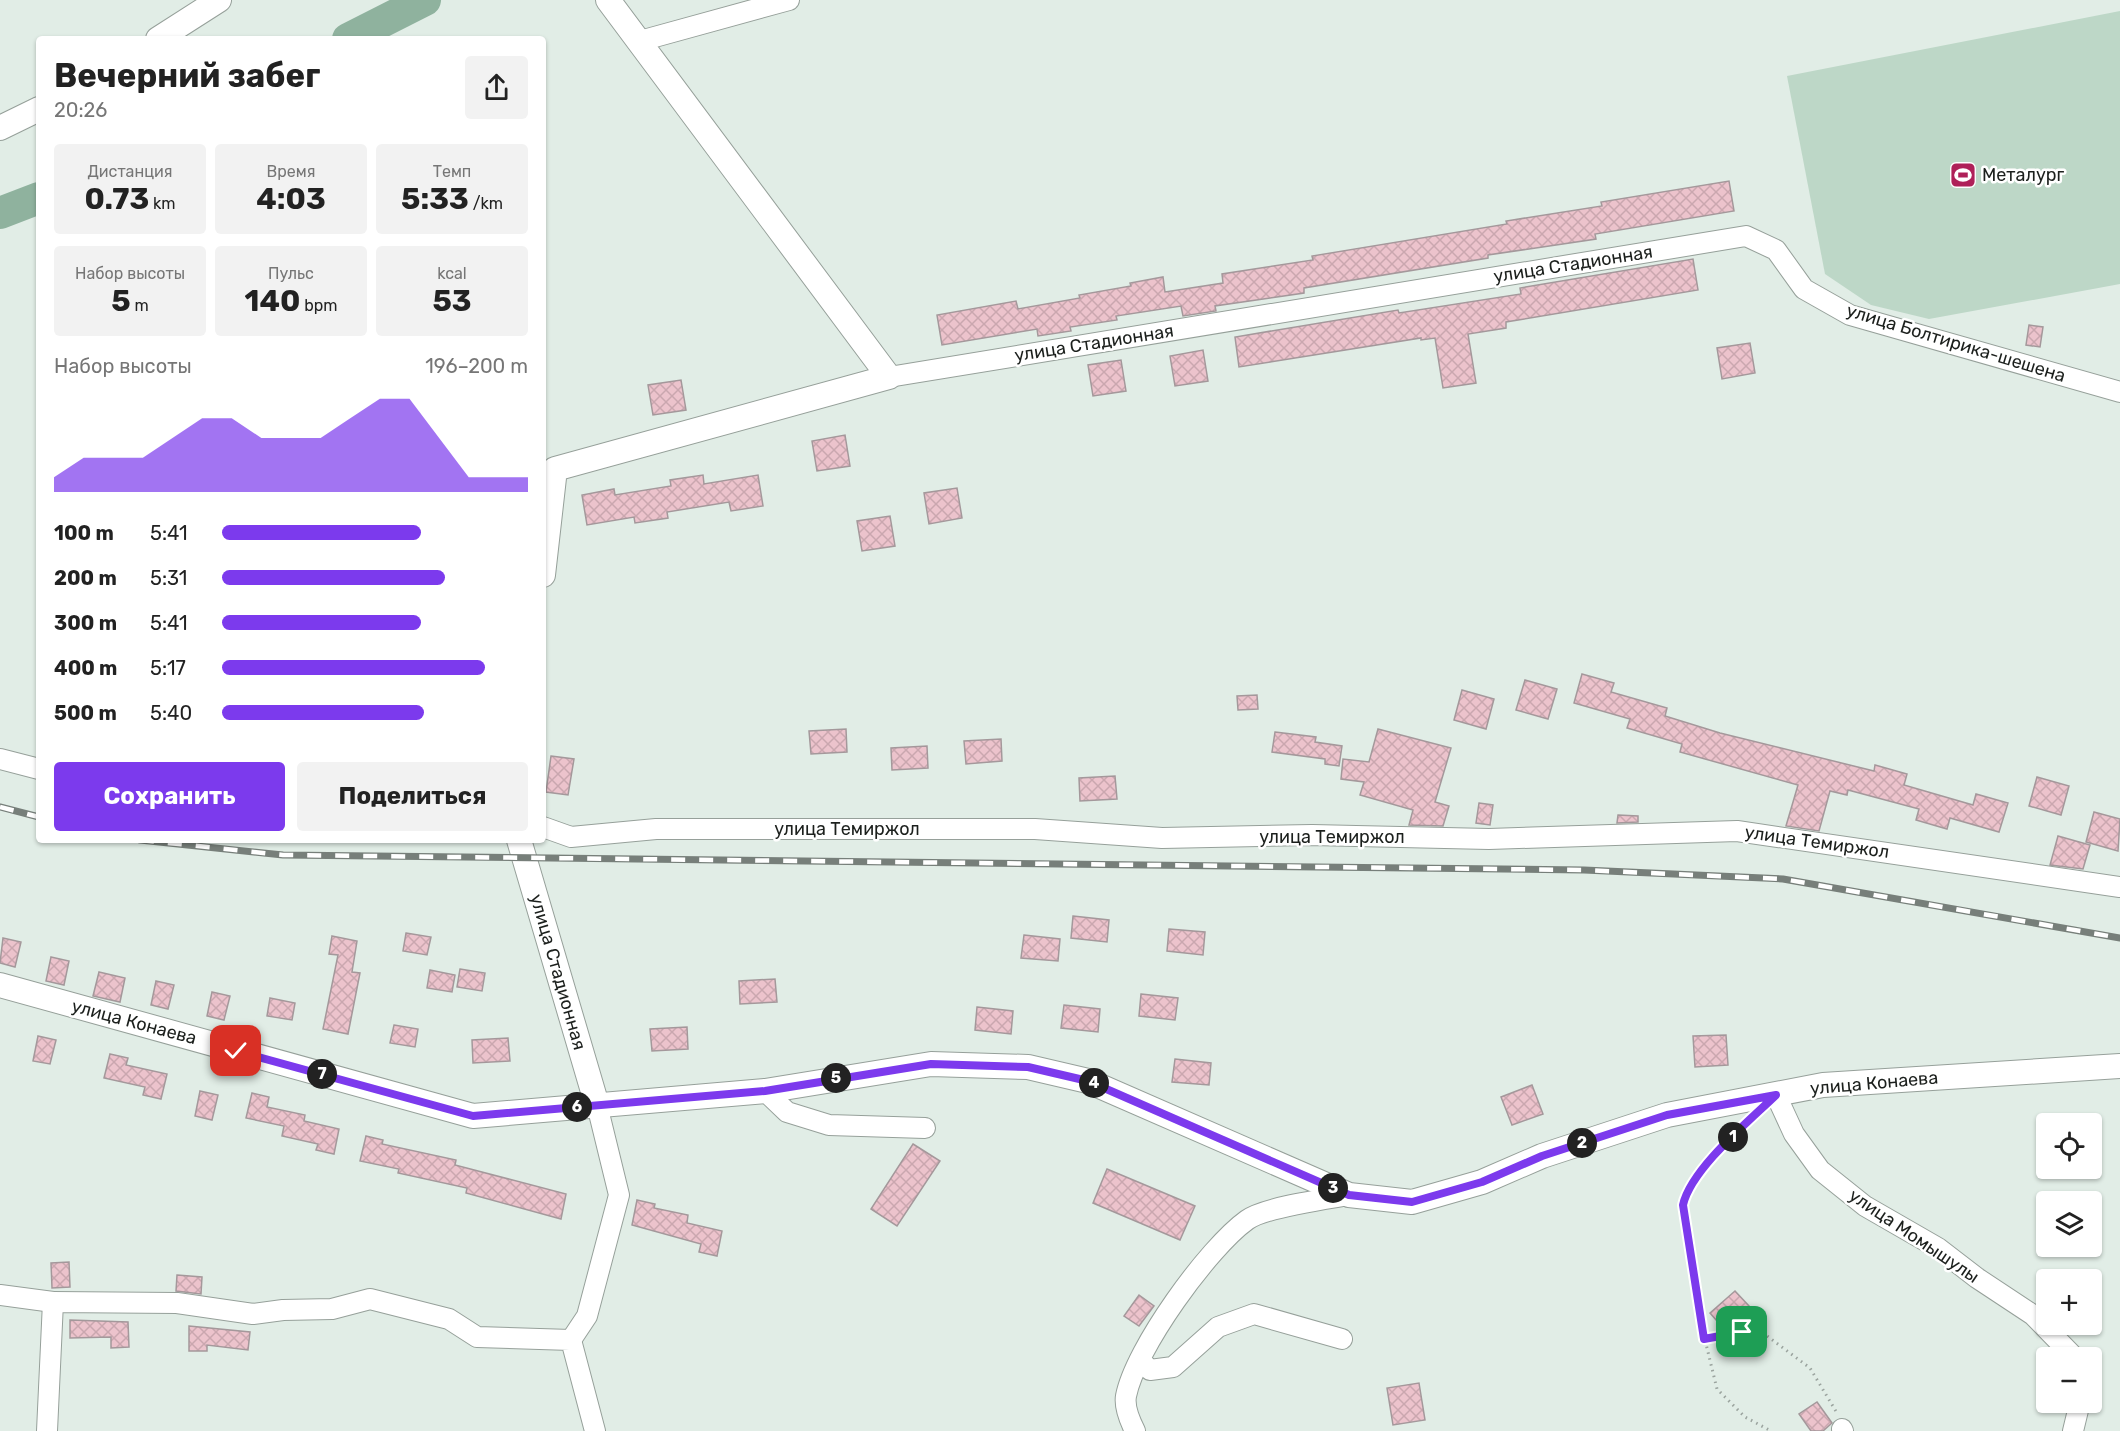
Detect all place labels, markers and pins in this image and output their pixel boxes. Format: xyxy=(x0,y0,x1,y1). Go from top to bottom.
sports icon: Металург xyxy=(1948,160,1978,190)
place label: Металург xyxy=(1982,164,2065,186)
pin xyxy=(210,1025,261,1076)
pin: 7 xyxy=(307,1059,337,1089)
pin: 5 xyxy=(821,1063,851,1093)
pin: 4 xyxy=(1079,1068,1109,1098)
pin: 6 xyxy=(562,1092,592,1122)
pin: 1 xyxy=(1718,1122,1748,1152)
pin: 2 xyxy=(1567,1128,1597,1158)
pin: 3 xyxy=(1318,1173,1348,1203)
pin xyxy=(1716,1306,1767,1357)

